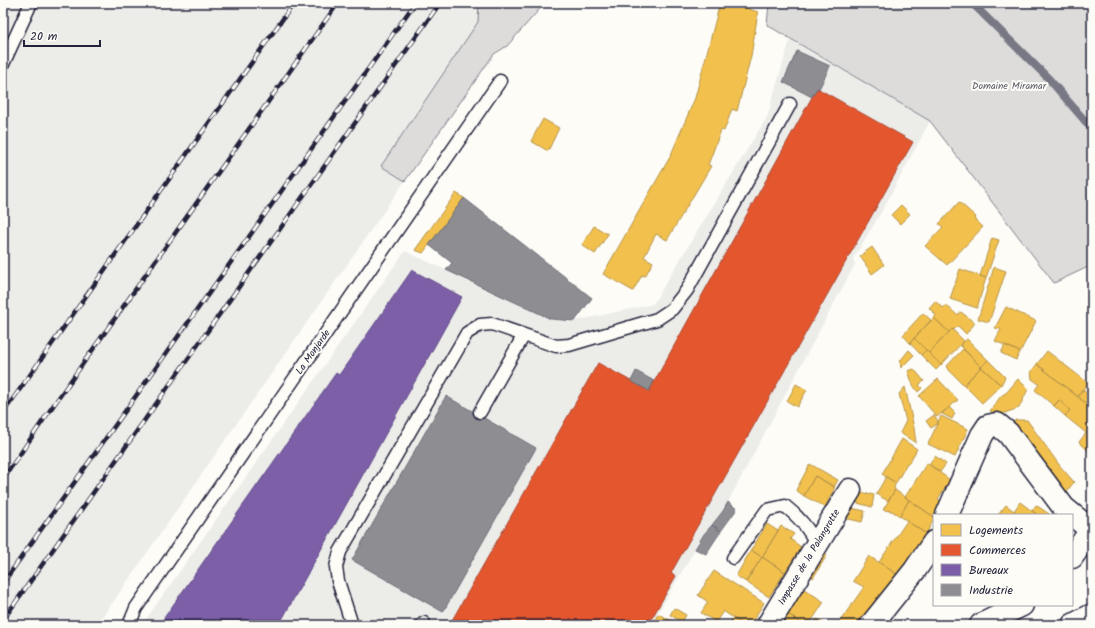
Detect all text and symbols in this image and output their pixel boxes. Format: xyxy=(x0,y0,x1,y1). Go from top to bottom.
scale bar xyxy=(24,22,100,48)
text: 20 m xyxy=(30,27,58,46)
park label: Domaine Miramar xyxy=(972,78,1047,94)
street label: La Monjarde xyxy=(292,326,335,378)
street label: Impasse de la Palangrotte xyxy=(774,505,844,608)
legend xyxy=(933,514,1073,606)
text: Logements xyxy=(969,521,1023,540)
text: Commerces xyxy=(969,541,1026,560)
text: Bureaux xyxy=(969,561,1009,580)
text: Industrie xyxy=(969,581,1013,600)

